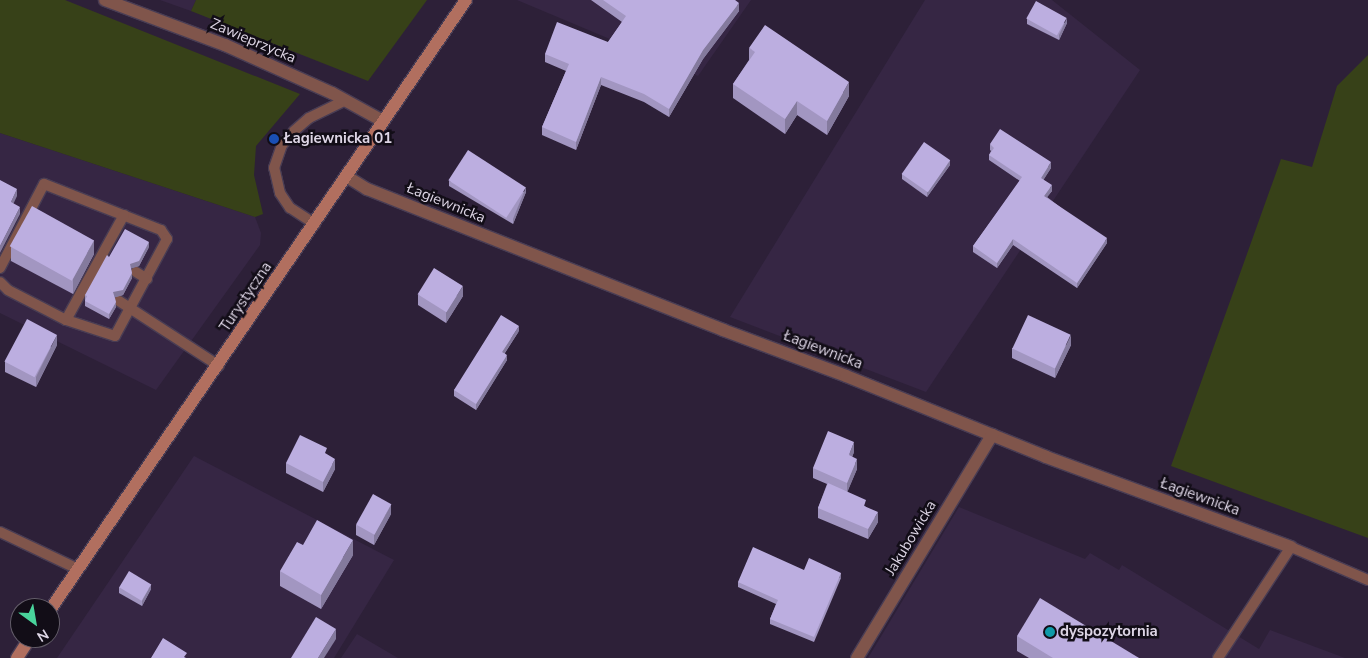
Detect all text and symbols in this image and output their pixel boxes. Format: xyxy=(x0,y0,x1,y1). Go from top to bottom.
street label: Zawieprzycka xyxy=(207,15,299,67)
place label: Łagiewnicka 01 xyxy=(284,130,392,148)
marker: Łagiewnicka 01 xyxy=(268,133,280,145)
street label: Łagiewnicka xyxy=(404,179,488,227)
street label: Turystyczna xyxy=(216,259,276,335)
street label: Łagiewnicka xyxy=(781,327,865,373)
street label: Łagiewnicka xyxy=(1158,474,1242,520)
street label: Jakubowicka xyxy=(882,497,940,579)
north arrow xyxy=(10,598,60,648)
place label: dyspozytornia xyxy=(1060,623,1158,641)
text: N xyxy=(33,624,52,646)
marker: dyspozytornia xyxy=(1044,626,1056,638)

